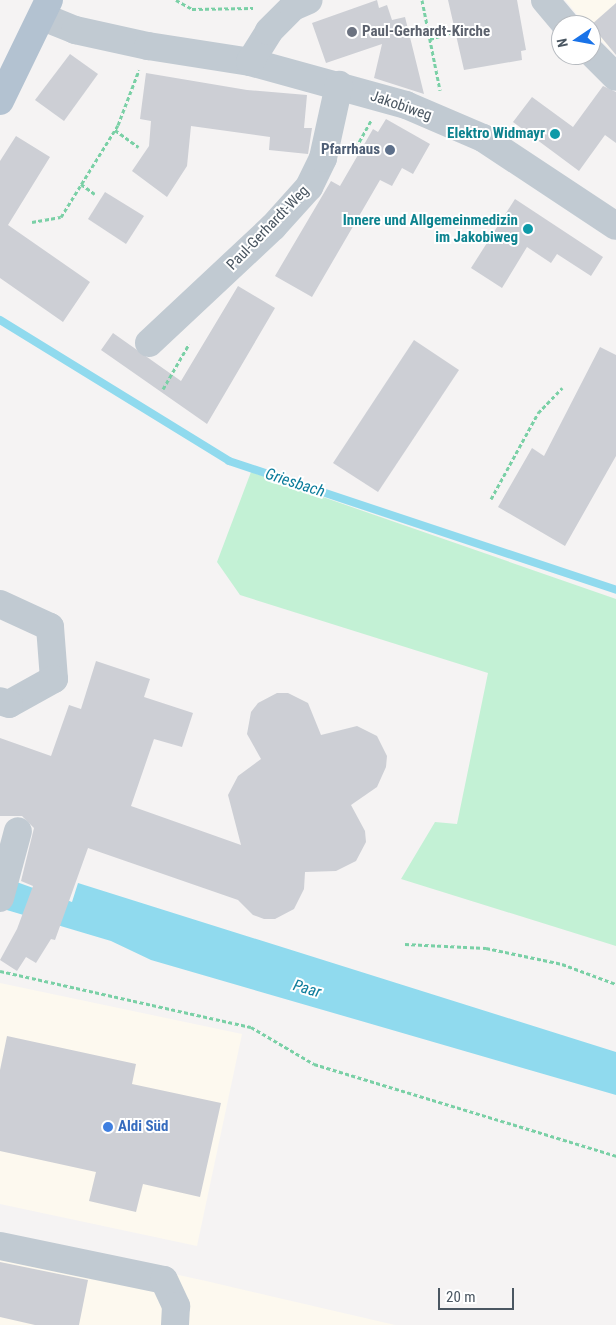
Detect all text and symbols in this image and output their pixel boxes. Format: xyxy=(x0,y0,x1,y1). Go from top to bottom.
north arrow xyxy=(551,15,601,65)
place label: Paul-Gerhardt-Kirche xyxy=(362,23,490,41)
marker: Paul-Gerhardt-Kirche xyxy=(346,26,358,38)
text: N xyxy=(554,37,571,49)
street label: Jakobiweg xyxy=(368,87,434,125)
place label: Elektro Widmayr xyxy=(447,125,545,143)
marker: Elektro Widmayr xyxy=(549,128,561,140)
place label: Pfarrhaus xyxy=(321,141,380,159)
marker: Pfarrhaus xyxy=(384,144,396,156)
street label: Paul-Gerhardt-Weg xyxy=(223,182,313,274)
place label: Innere und Allgemeinmedizin im Jakobiweg xyxy=(343,211,518,246)
marker: Innere und Allgemeinmedizin im Jakobiweg xyxy=(522,223,534,235)
water label: Griesbach xyxy=(263,464,327,502)
water label: Paar xyxy=(291,976,323,1002)
place label: Aldi Süd xyxy=(118,1118,168,1136)
marker: Aldi Süd xyxy=(102,1121,114,1133)
scale bar xyxy=(441,1278,517,1310)
text: 20 m xyxy=(446,1288,476,1306)

